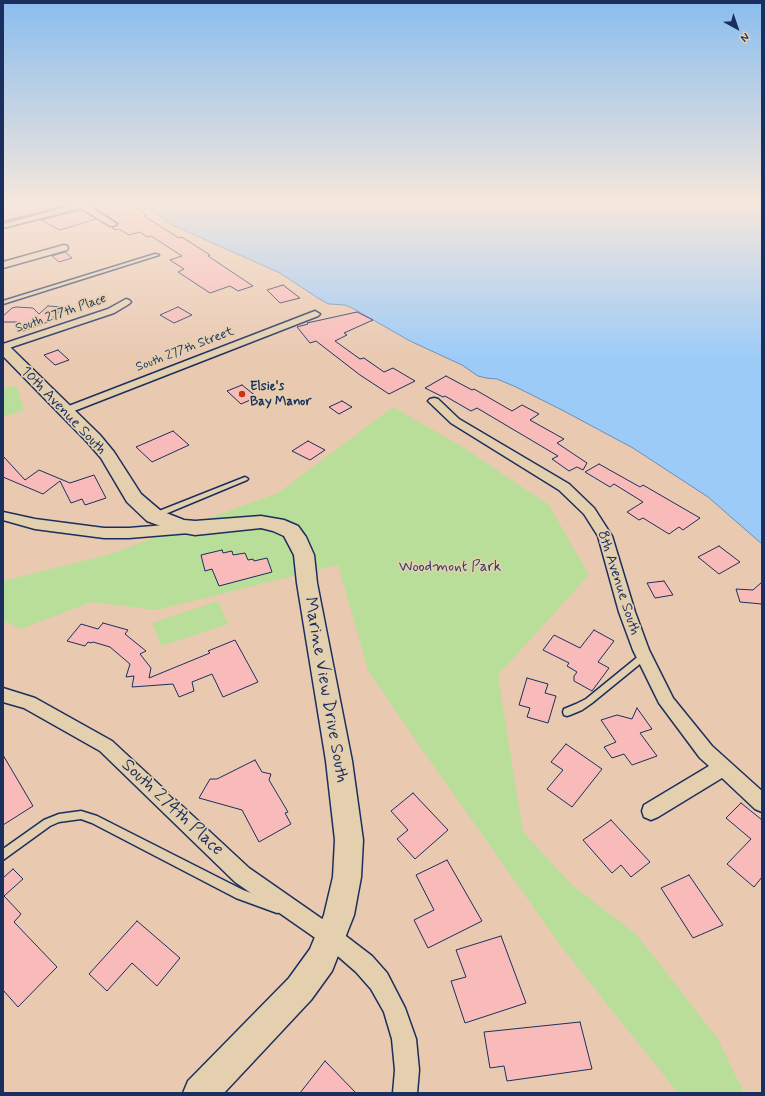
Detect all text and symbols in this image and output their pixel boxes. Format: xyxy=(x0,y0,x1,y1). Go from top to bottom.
north arrow xyxy=(717,8,757,48)
text: N xyxy=(737,29,752,45)
street label: South 277th Place xyxy=(14,291,108,337)
street label: South 277th Street xyxy=(134,324,236,376)
street label: 10th Avenue South xyxy=(16,363,110,459)
place label: Elsie's Bay Manor xyxy=(250,379,311,410)
marker: Elsie's Bay Manor xyxy=(237,389,247,399)
street label: 8th Avenue South xyxy=(593,528,643,638)
park label: Woodmont Park xyxy=(399,559,501,577)
street label: Marine View Drive South xyxy=(298,595,352,785)
street label: South 274th Place xyxy=(116,755,228,861)

